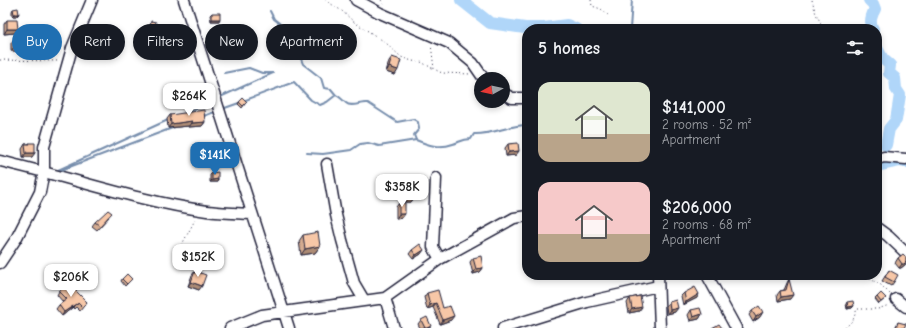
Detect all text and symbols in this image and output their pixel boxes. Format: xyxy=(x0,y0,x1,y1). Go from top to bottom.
chip: Buy xyxy=(12,24,62,60)
chip: Rent xyxy=(70,24,125,60)
chip: Filters xyxy=(133,24,197,60)
chip: New xyxy=(205,24,258,60)
chip: Apartment xyxy=(266,24,357,60)
icon: filters xyxy=(844,37,866,59)
text: 5 homes xyxy=(538,39,600,58)
north arrow xyxy=(474,72,510,108)
map controls xyxy=(474,72,510,108)
pin: $264K xyxy=(161,83,217,117)
text: $264K xyxy=(172,88,206,103)
icon: home xyxy=(570,98,618,146)
text: $141,000 xyxy=(662,98,726,117)
text: 2 rooms · 52 m² xyxy=(662,117,751,132)
text: Apartment xyxy=(662,132,720,147)
pin: $141K xyxy=(187,142,243,176)
text: $141K xyxy=(199,147,231,162)
pin: $358K xyxy=(374,174,430,208)
text: $358K xyxy=(384,179,420,194)
icon: home xyxy=(570,198,618,246)
text: $206,000 xyxy=(662,198,732,217)
text: 2 rooms · 68 m² xyxy=(662,217,751,232)
text: Apartment xyxy=(662,232,720,247)
pin: $152K xyxy=(170,244,226,278)
text: $152K xyxy=(181,249,215,264)
pin: $206K xyxy=(43,264,99,298)
text: $206K xyxy=(53,269,89,284)

